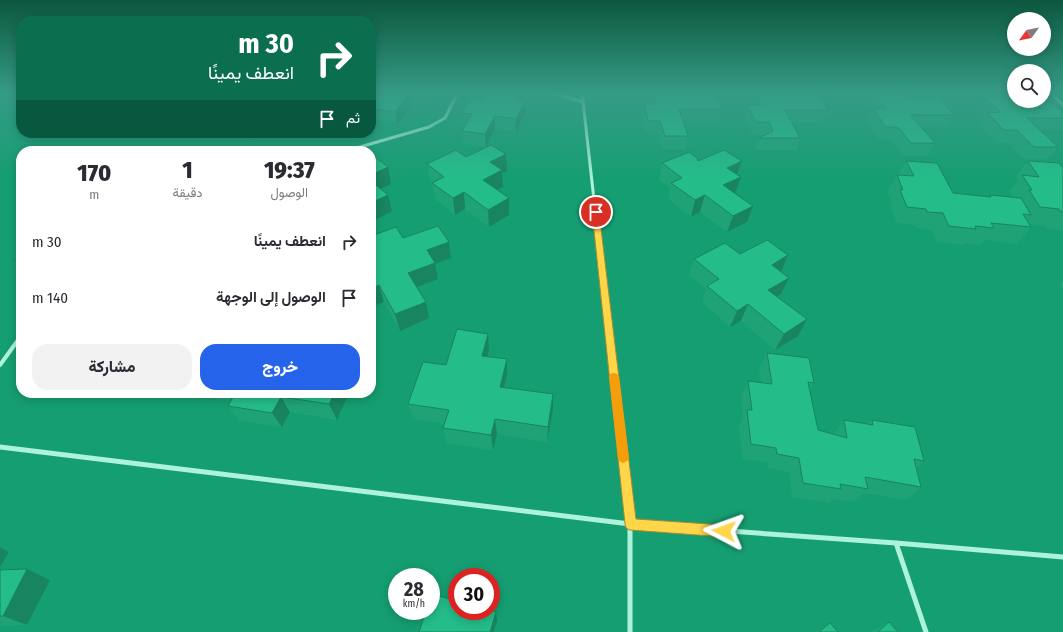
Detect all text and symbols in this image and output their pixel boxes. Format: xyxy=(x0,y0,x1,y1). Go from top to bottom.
north arrow xyxy=(1007,12,1051,56)
map controls xyxy=(1007,12,1051,108)
text: 30 m xyxy=(238,27,294,60)
icon: right xyxy=(308,32,360,84)
text: انعطف يمينًا xyxy=(208,62,294,84)
button: search xyxy=(1007,64,1051,108)
icon: arrive xyxy=(316,108,338,130)
text: ثم xyxy=(346,109,360,127)
text: 1 xyxy=(182,156,193,184)
text: 19:37 xyxy=(264,156,315,184)
text: 170 xyxy=(77,159,111,187)
text: دقيقة xyxy=(173,185,203,200)
text: الوصول xyxy=(271,185,308,200)
text: m xyxy=(89,187,99,202)
pin xyxy=(579,195,613,229)
icon: arrive xyxy=(585,201,607,223)
icon: right xyxy=(338,231,360,253)
text: انعطف يمينًا xyxy=(254,232,326,250)
text: 30 m xyxy=(32,233,62,251)
icon: arrive xyxy=(338,287,360,309)
text: الوصول إلى الوجهة xyxy=(216,288,326,306)
text: 140 m xyxy=(32,289,68,307)
button: مشاركة xyxy=(32,344,192,390)
button: خروج xyxy=(200,344,360,390)
position arrow xyxy=(703,510,745,552)
speed limit sign: 30 xyxy=(448,568,500,620)
text: 28 xyxy=(404,577,424,601)
text: km/h xyxy=(403,598,425,610)

